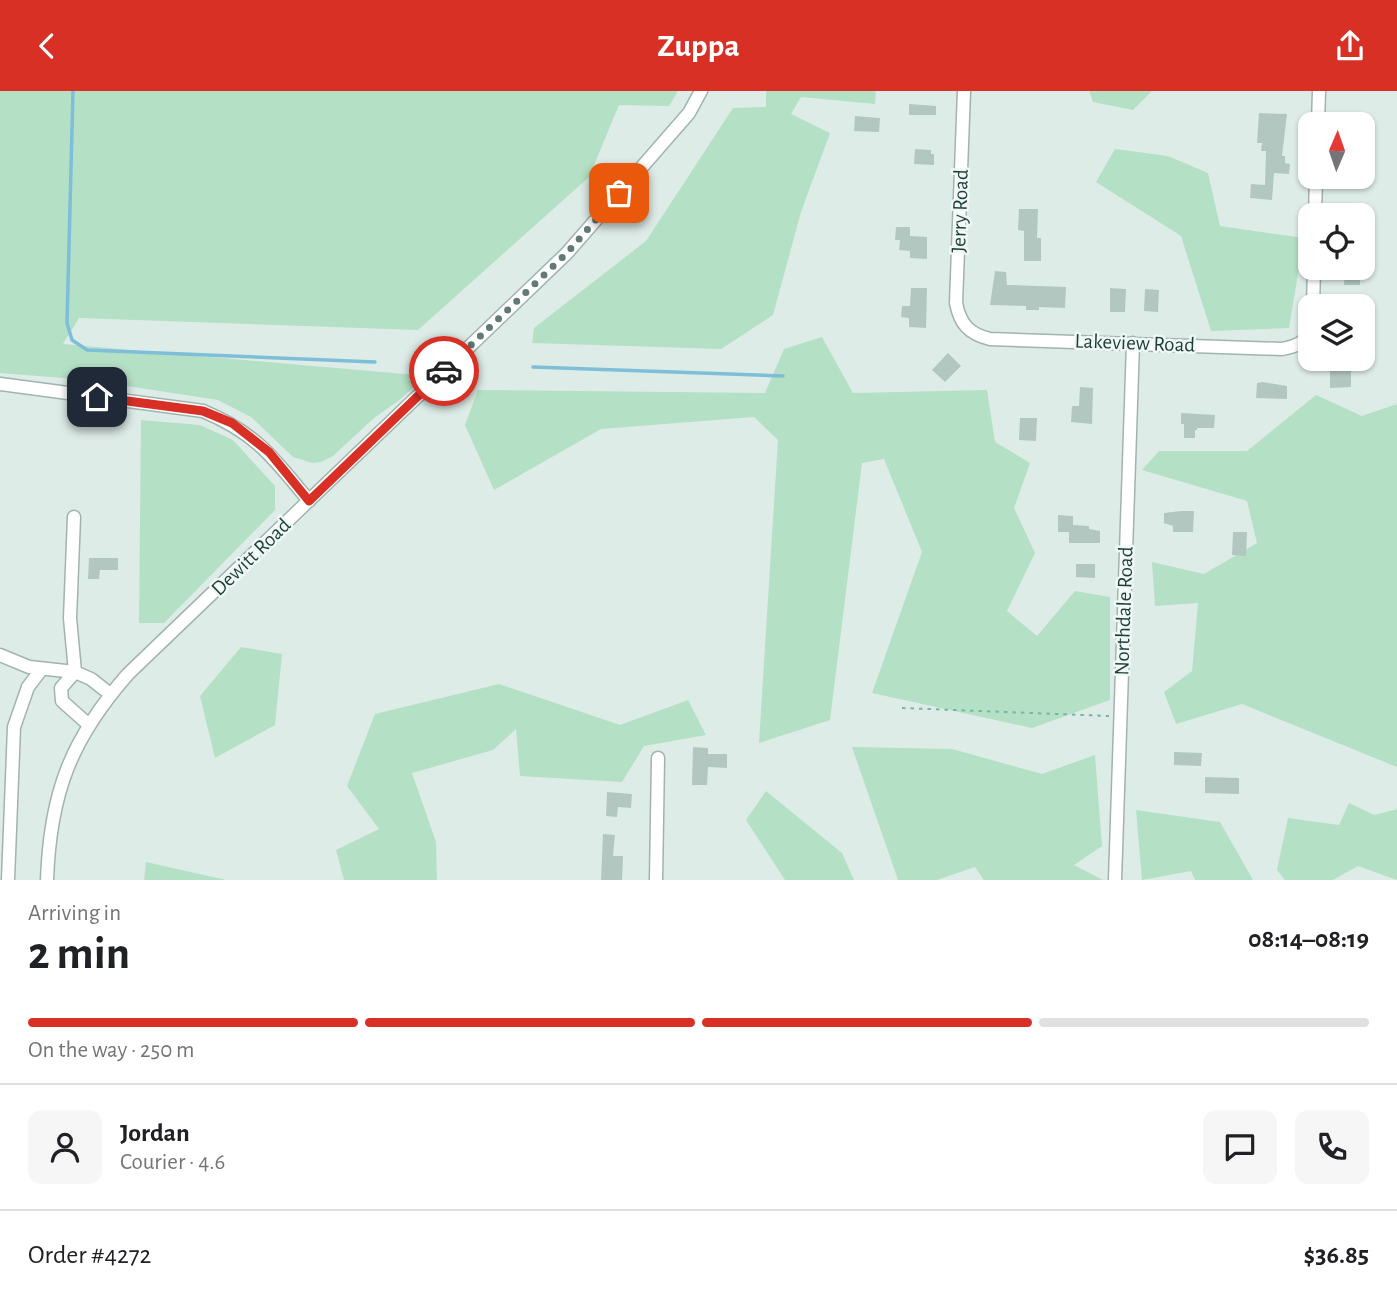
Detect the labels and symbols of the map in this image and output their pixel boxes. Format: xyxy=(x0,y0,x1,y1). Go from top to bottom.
north arrow xyxy=(1298,112,1376,189)
pin xyxy=(589,163,649,223)
street label: Jerry Road xyxy=(948,169,972,253)
street label: Lakeview Road xyxy=(1074,330,1196,356)
courier xyxy=(409,336,479,406)
pin xyxy=(67,367,127,427)
street label: Dewitt Road xyxy=(207,514,295,600)
street label: Northdale Road xyxy=(1111,546,1137,676)

